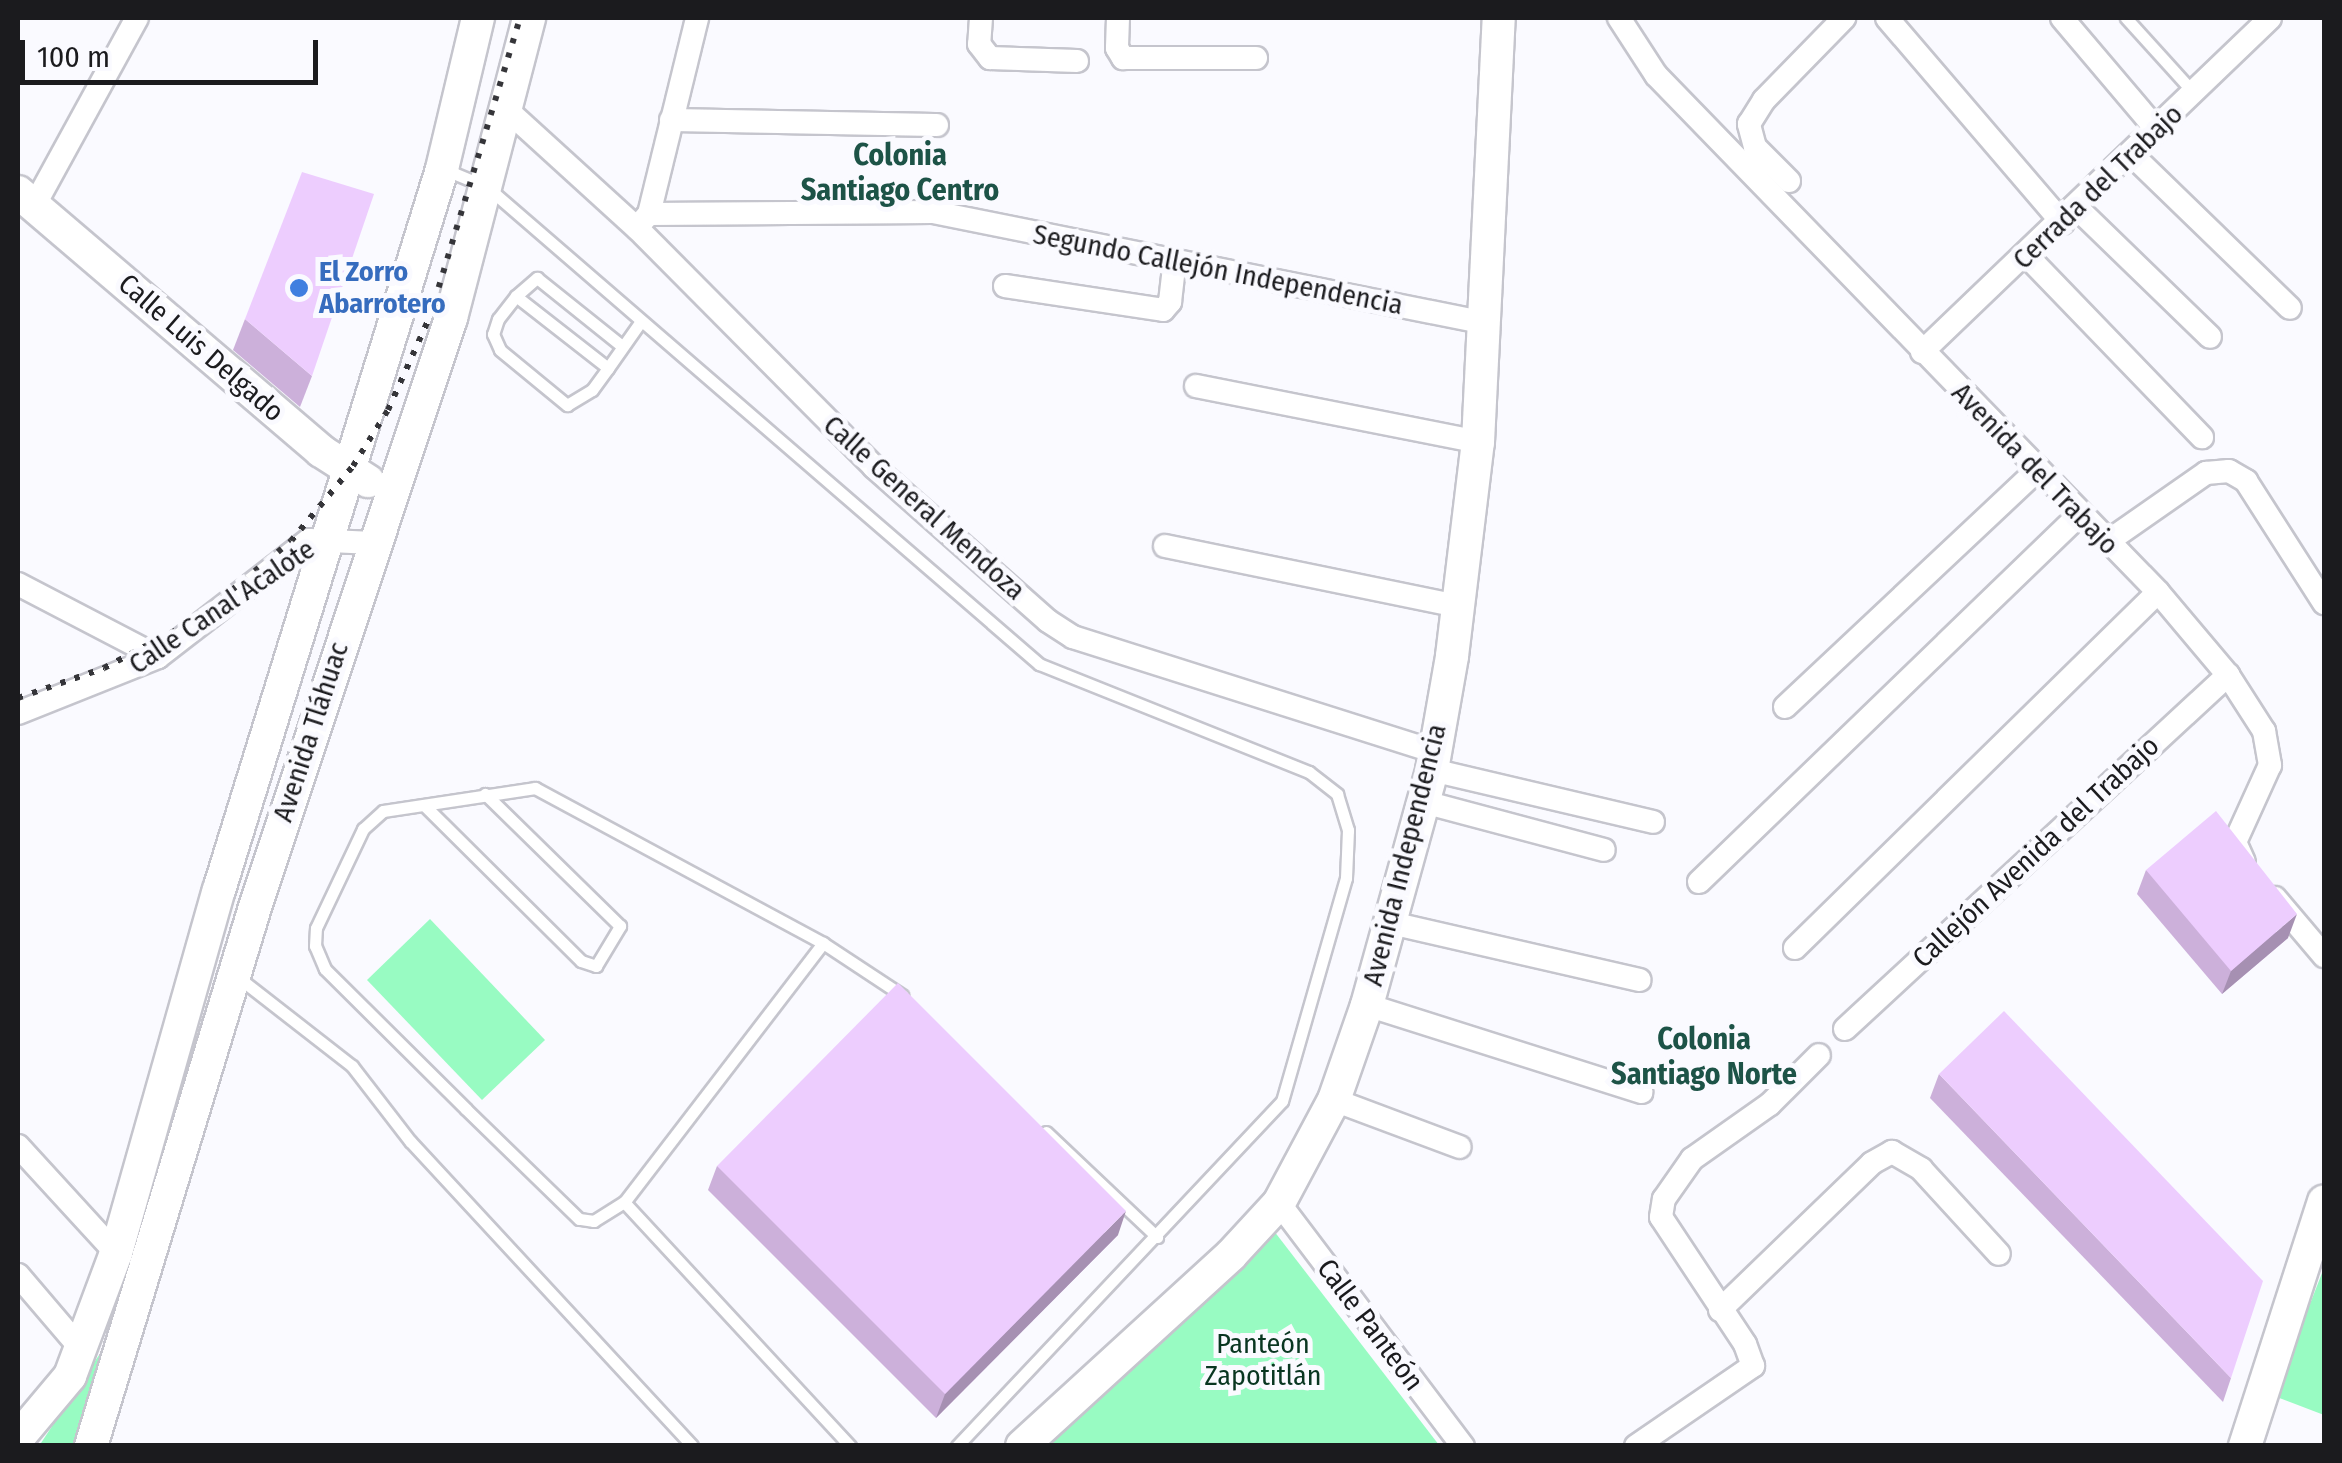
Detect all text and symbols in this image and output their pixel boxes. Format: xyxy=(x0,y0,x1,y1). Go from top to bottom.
scale bar xyxy=(25,20,322,82)
text: 100 m xyxy=(37,39,110,75)
street label: Cerrada del Trabajo xyxy=(2006,98,2190,276)
district label: Colonia Santiago Centro xyxy=(801,137,999,208)
street label: Segundo Callejón Independencia xyxy=(1030,218,1406,322)
place label: El Zorro Abarrotero xyxy=(319,255,446,321)
street label: Calle Luis Delgado xyxy=(111,267,291,429)
marker: El Zorro Abarrotero xyxy=(288,277,310,299)
street label: Avenida del Trabajo xyxy=(1945,376,2125,562)
street label: Calle General Mendoza xyxy=(816,409,1032,607)
street label: Calle Canal Acalote xyxy=(123,532,321,682)
street label: Avenida Tláhuac xyxy=(266,638,356,826)
street label: Avenida Independencia xyxy=(1356,721,1454,989)
street label: Callejón Avenida del Trabajo xyxy=(1906,729,2166,975)
district label: Colonia Santiago Norte xyxy=(1611,1021,1797,1092)
street label: Calle Panteón xyxy=(1310,1253,1430,1397)
park label: Panteón Zapotitlán xyxy=(1205,1327,1321,1393)

